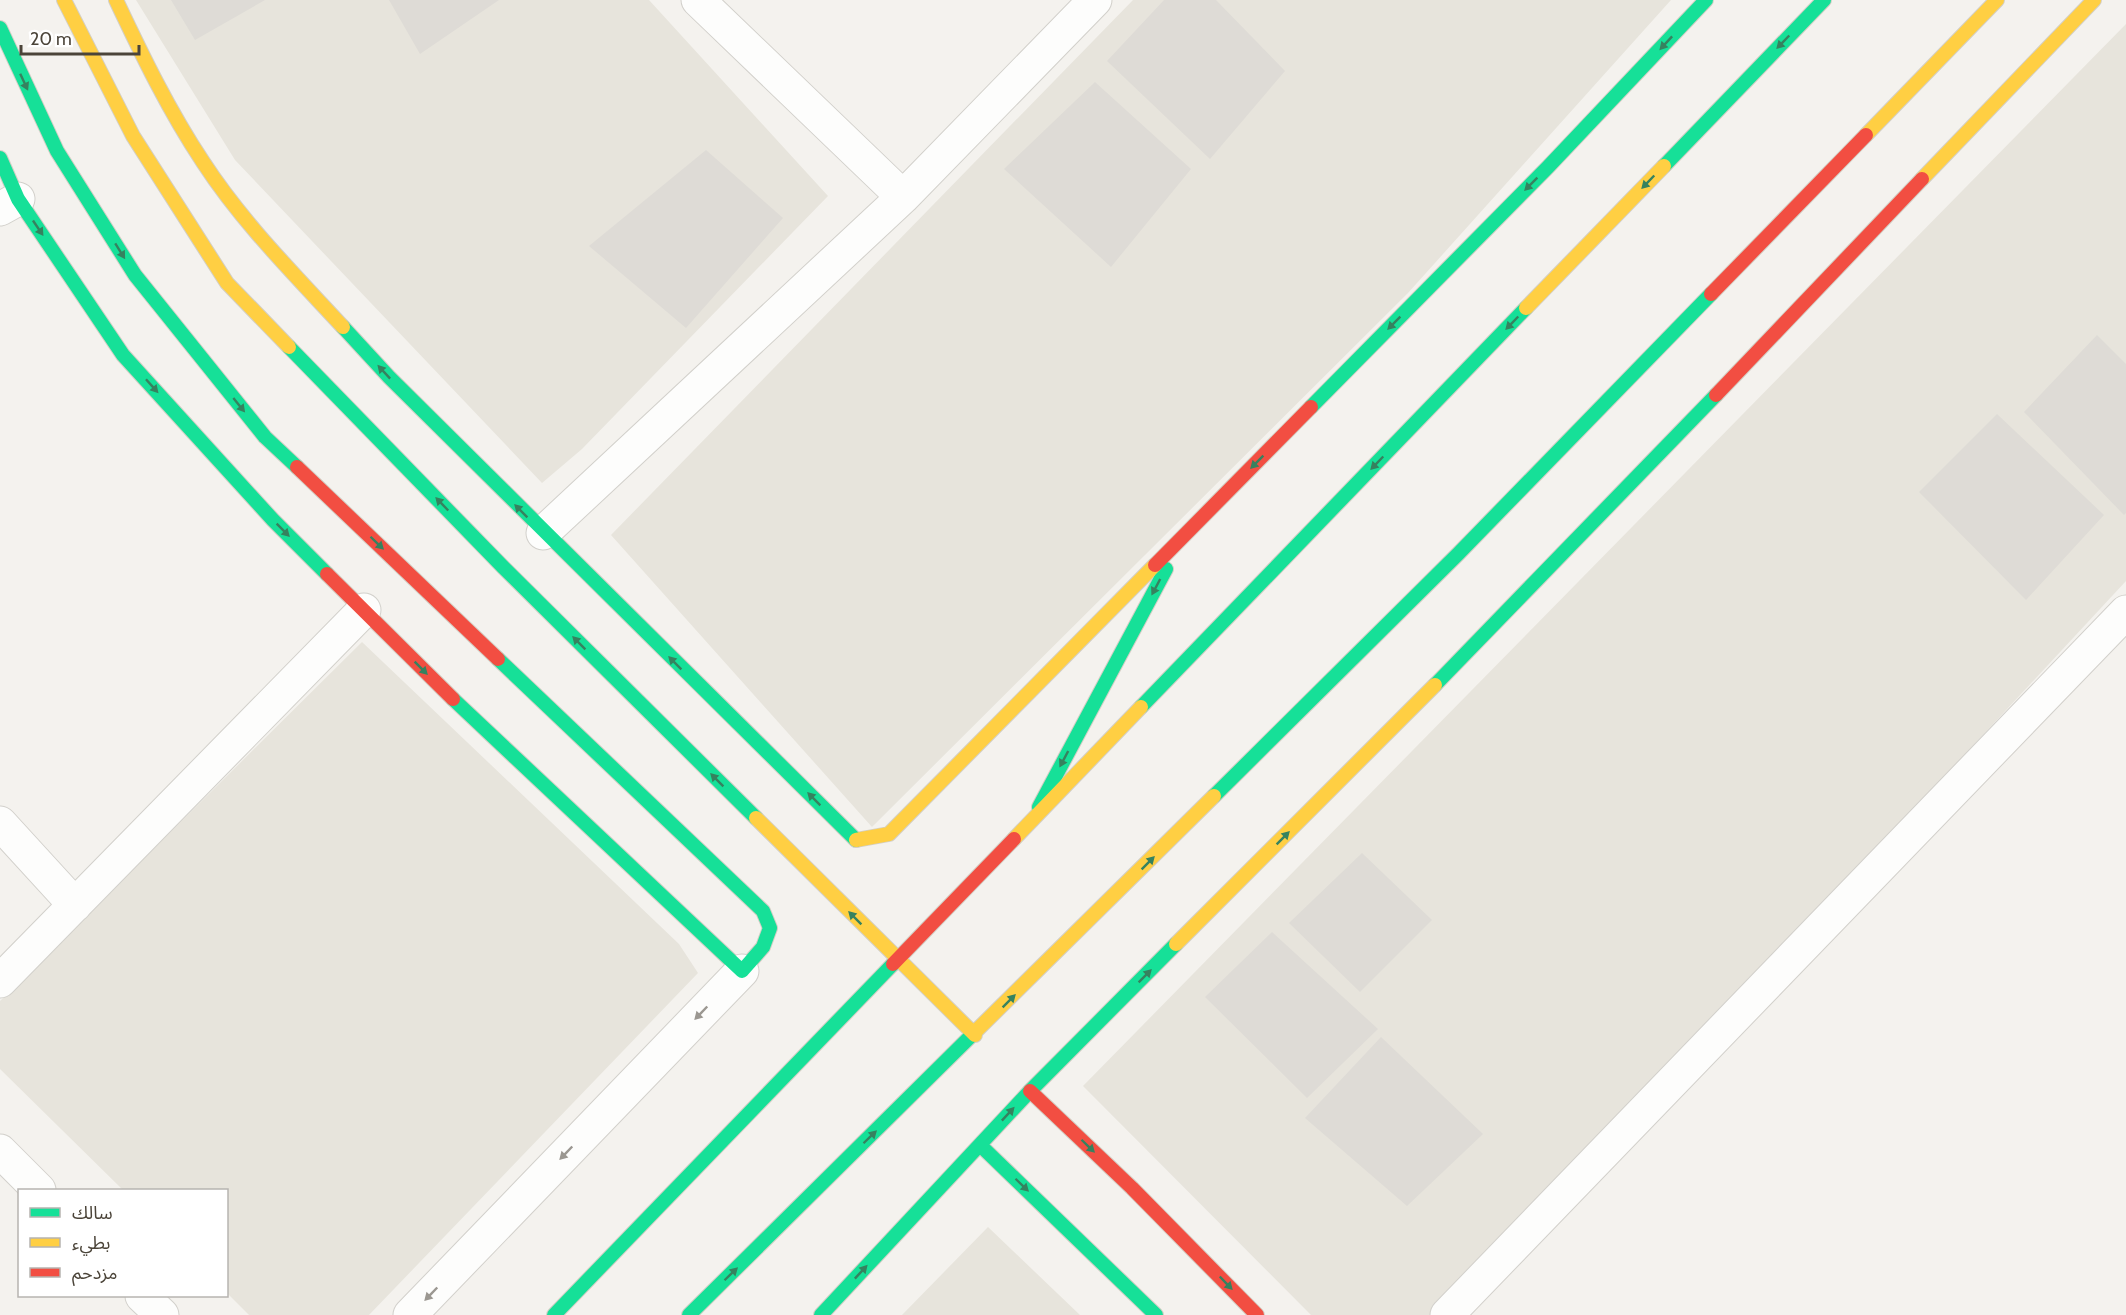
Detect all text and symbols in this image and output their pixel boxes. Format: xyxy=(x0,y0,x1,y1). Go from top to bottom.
scale bar xyxy=(21,18,140,56)
text: 20 m xyxy=(30,28,72,50)
one-way arrow xyxy=(1659,35,1673,49)
one-way arrow xyxy=(1776,35,1790,50)
one-way arrow xyxy=(20,73,29,90)
one-way arrow xyxy=(1641,175,1655,189)
one-way arrow xyxy=(1525,177,1539,191)
one-way arrow xyxy=(32,220,43,236)
one-way arrow xyxy=(115,243,126,259)
one-way arrow xyxy=(1388,315,1402,329)
one-way arrow xyxy=(1505,315,1519,330)
one-way arrow xyxy=(377,365,391,380)
one-way arrow xyxy=(145,378,158,393)
one-way arrow xyxy=(233,397,246,413)
one-way arrow xyxy=(1251,454,1265,468)
one-way arrow xyxy=(1370,455,1384,469)
one-way arrow xyxy=(435,496,449,511)
one-way arrow xyxy=(515,504,529,518)
one-way arrow xyxy=(276,522,290,536)
one-way arrow xyxy=(369,536,384,550)
one-way arrow xyxy=(1151,579,1161,596)
one-way arrow xyxy=(573,636,587,650)
one-way arrow xyxy=(669,656,683,670)
one-way arrow xyxy=(414,660,428,675)
one-way arrow xyxy=(1059,751,1069,768)
one-way arrow xyxy=(711,774,725,788)
one-way arrow xyxy=(808,793,822,807)
one-way arrow xyxy=(1275,831,1289,845)
one-way arrow xyxy=(1140,857,1154,871)
one-way arrow xyxy=(849,912,863,926)
one-way arrow xyxy=(1138,968,1152,983)
one-way arrow xyxy=(1002,994,1016,1008)
one-way arrow xyxy=(695,1006,709,1020)
one-way arrow xyxy=(1001,1107,1015,1122)
one-way arrow xyxy=(863,1131,877,1145)
one-way arrow xyxy=(1080,1138,1094,1152)
one-way arrow xyxy=(559,1146,573,1161)
one-way arrow xyxy=(1014,1178,1028,1192)
legend xyxy=(18,1189,228,1297)
text: سالك xyxy=(72,1202,113,1224)
text: بطيء xyxy=(72,1232,110,1256)
text: مزدحم xyxy=(72,1262,117,1286)
one-way arrow xyxy=(853,1266,867,1280)
one-way arrow xyxy=(724,1267,739,1281)
one-way arrow xyxy=(1218,1276,1232,1290)
one-way arrow xyxy=(424,1286,438,1300)

